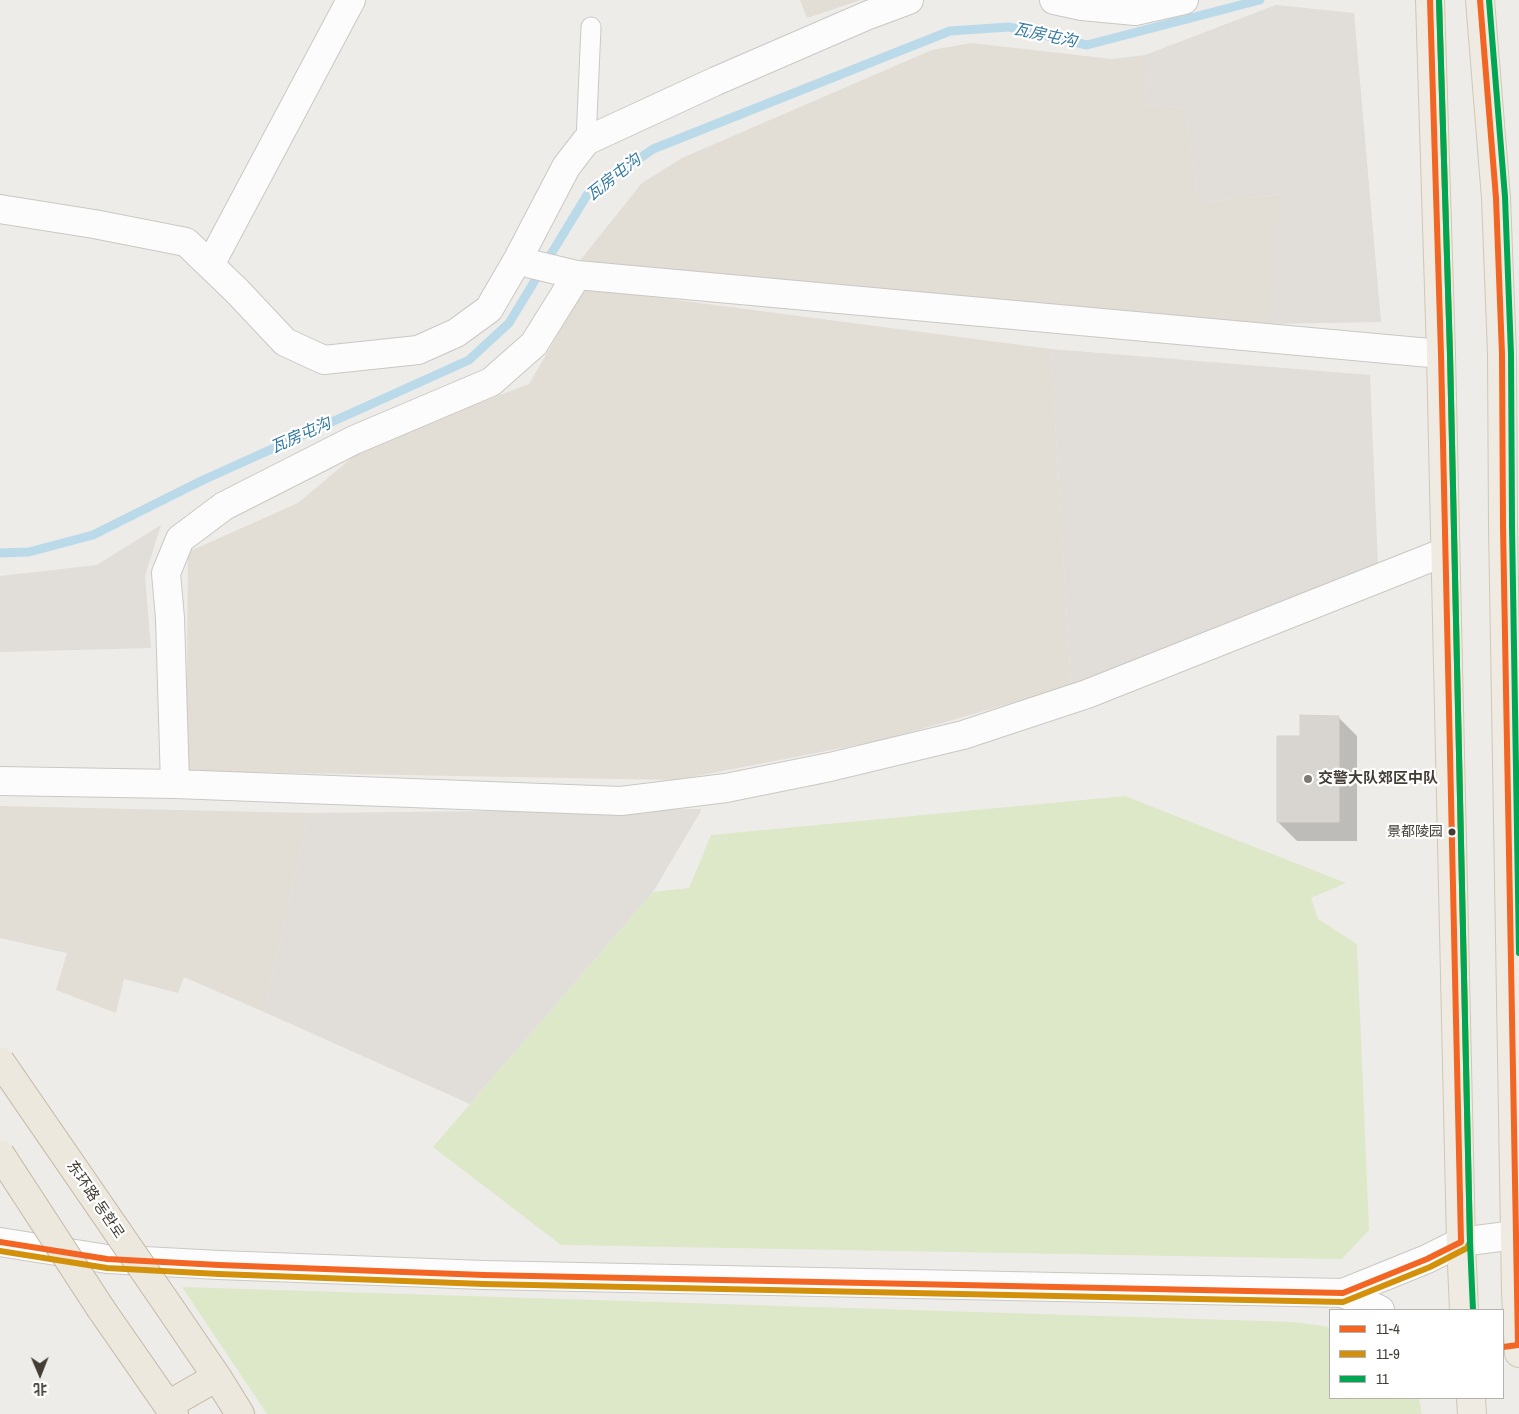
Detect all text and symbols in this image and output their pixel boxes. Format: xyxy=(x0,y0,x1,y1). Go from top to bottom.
water label: 瓦房屯沟 xyxy=(1012,20,1078,52)
water label: 瓦房屯沟 xyxy=(583,151,645,205)
water label: 瓦房屯沟 xyxy=(268,414,334,458)
place label: 交警大队郊区中队 xyxy=(1318,770,1438,788)
marker: 交警大队郊区中队 xyxy=(1302,773,1314,785)
place label: 景都陵园 xyxy=(1387,824,1443,840)
marker: 景都陵园 xyxy=(1447,827,1457,837)
street label: 东环路 동환로 xyxy=(62,1158,128,1242)
legend xyxy=(1329,1309,1504,1399)
text: 11-4 xyxy=(1376,1318,1400,1339)
text: 11-9 xyxy=(1376,1343,1400,1364)
north arrow xyxy=(15,1349,65,1399)
text: 11 xyxy=(1376,1368,1389,1389)
text: 北 xyxy=(33,1380,47,1398)

